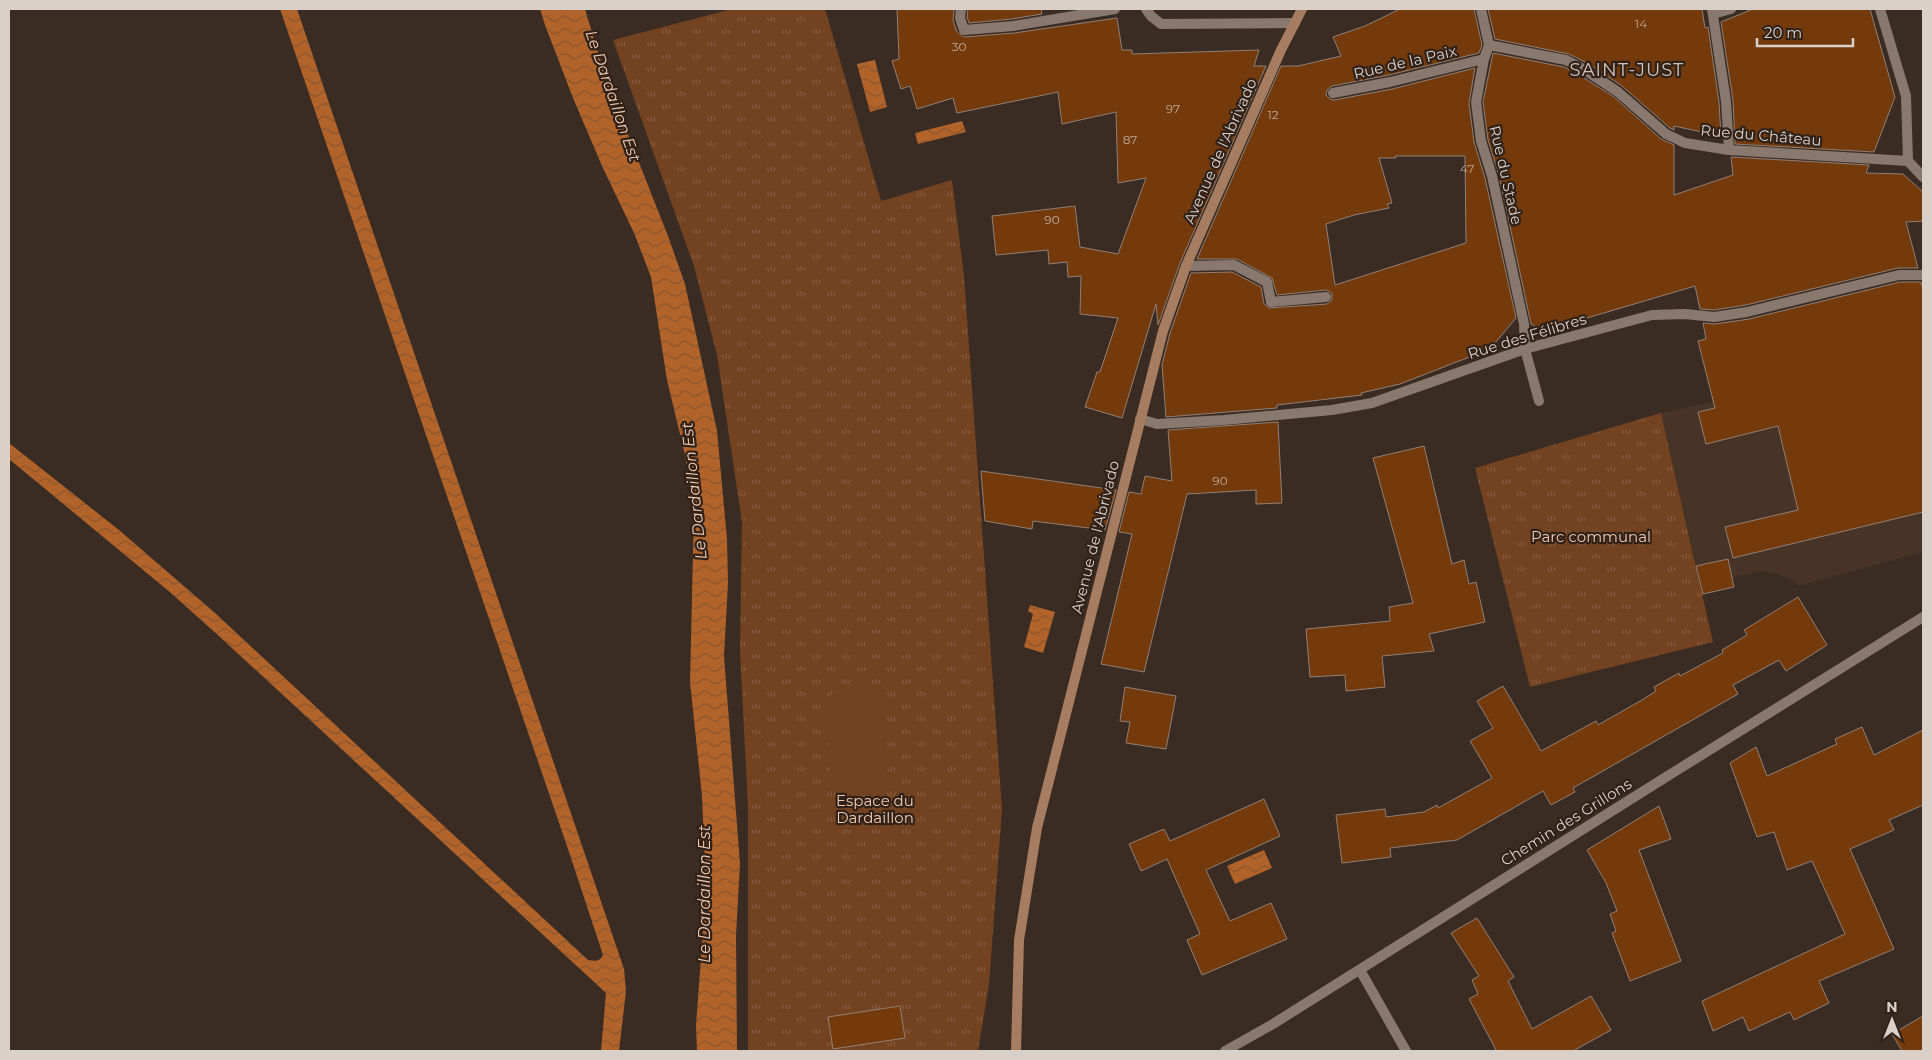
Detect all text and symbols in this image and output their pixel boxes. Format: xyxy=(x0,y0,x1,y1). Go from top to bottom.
scale bar xyxy=(1757,15,1853,47)
house number: 14 xyxy=(1635,16,1647,31)
text: 20 m xyxy=(1764,23,1802,42)
water label: Le Dardaillon Est xyxy=(582,28,645,165)
house number: 30 xyxy=(952,39,966,54)
street label: Rue de la Paix xyxy=(1352,41,1458,83)
district label: SAINT-JUST xyxy=(1570,59,1684,81)
street label: Avenue de l'Abrivado xyxy=(1179,75,1261,227)
house number: 97 xyxy=(1166,101,1180,116)
house number: 12 xyxy=(1267,107,1279,122)
street label: Rue du Château xyxy=(1700,120,1822,150)
street label: Rue du Stade xyxy=(1485,124,1527,226)
house number: 87 xyxy=(1123,132,1137,147)
house number: 47 xyxy=(1460,161,1474,176)
house number: 90 xyxy=(1044,212,1060,227)
street label: Rue des Félibres xyxy=(1465,309,1589,363)
water label: Le Dardaillon Est xyxy=(677,421,711,561)
street label: Avenue de l'Abrivado xyxy=(1067,458,1123,616)
house number: 90 xyxy=(1212,473,1228,488)
park label: Parc communal xyxy=(1531,527,1651,546)
street label: Chemin des Grillons xyxy=(1497,774,1635,870)
park label: Espace du Dardaillon xyxy=(836,791,914,827)
water label: Le Dardaillon Est xyxy=(695,825,714,963)
north arrow xyxy=(1867,995,1917,1045)
text: N xyxy=(1886,998,1898,1016)

